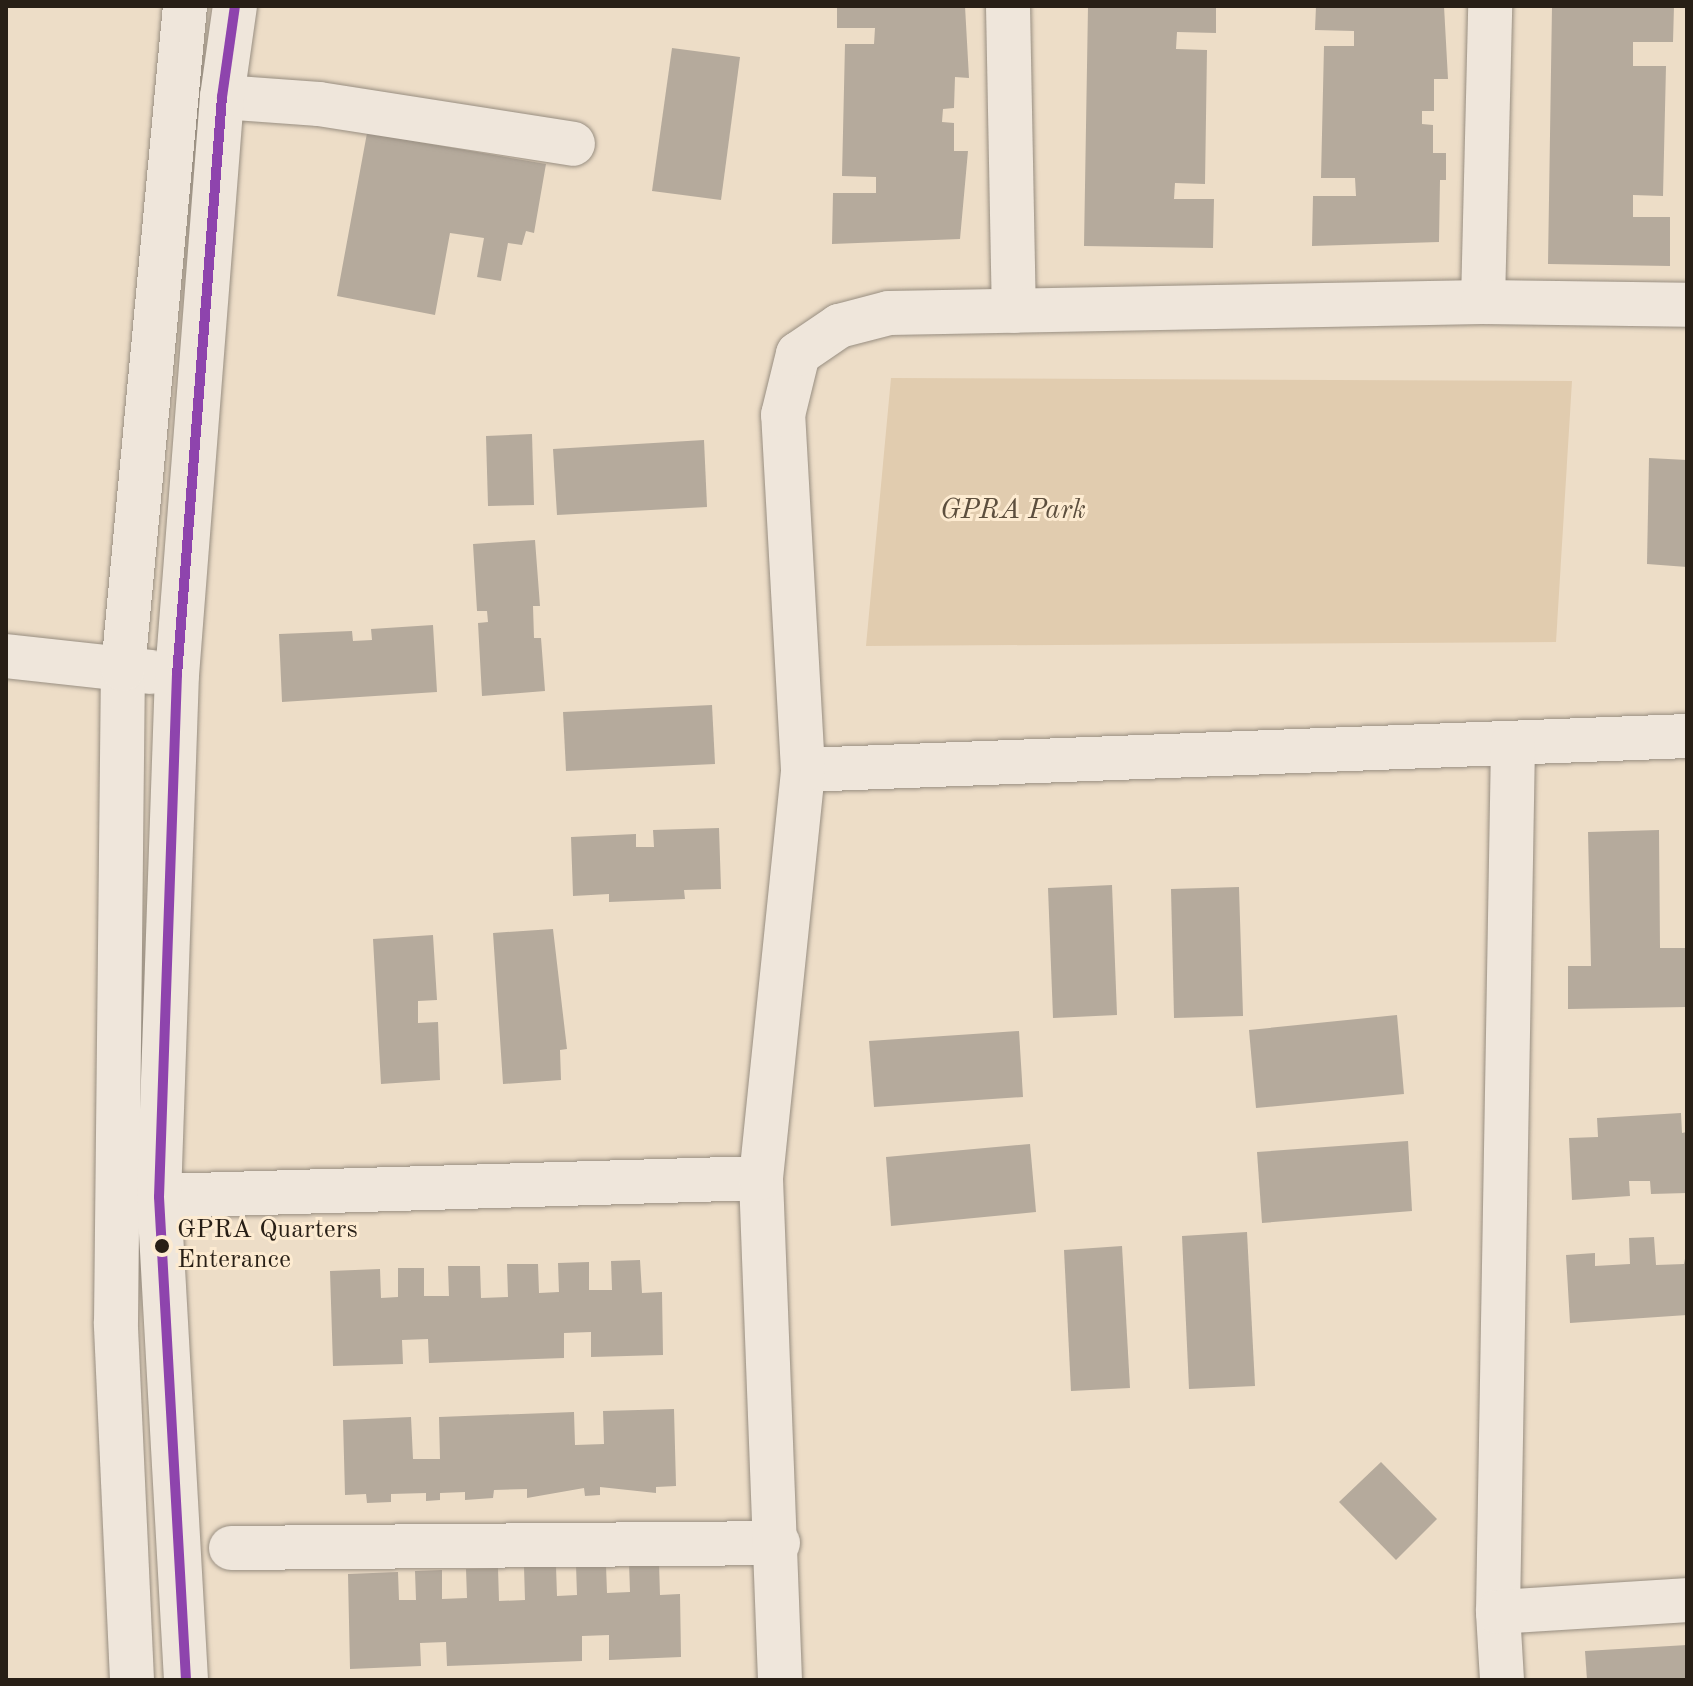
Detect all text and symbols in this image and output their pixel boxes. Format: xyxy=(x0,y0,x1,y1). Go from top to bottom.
park label: GPRA Park xyxy=(940,494,1086,528)
place label: GPRA Quarters Enterance xyxy=(177,1215,358,1276)
marker: GPRA Quarters Enterance xyxy=(154,1238,170,1254)

